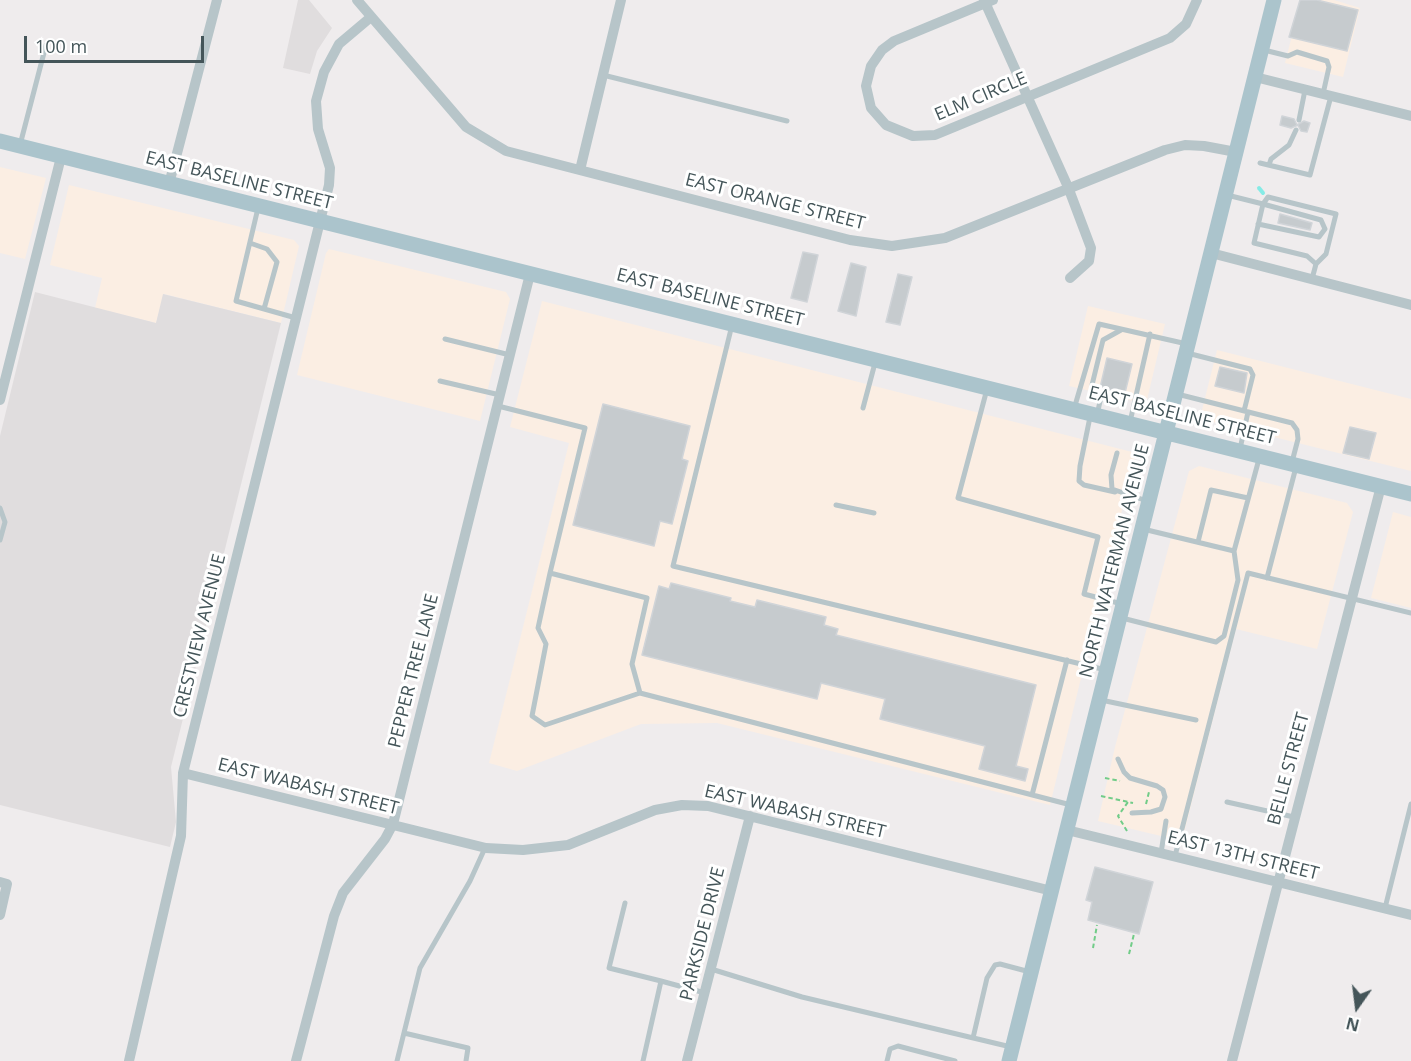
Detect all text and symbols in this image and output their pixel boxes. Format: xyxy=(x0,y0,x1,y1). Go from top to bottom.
scale bar xyxy=(27,24,207,62)
text: 100 m xyxy=(35,34,87,58)
street label: ELM CIRCLE xyxy=(931,68,1031,126)
street label: EAST BASELINE STREET xyxy=(143,147,335,215)
street label: EAST ORANGE STREET xyxy=(683,169,867,235)
street label: EAST BASELINE STREET xyxy=(614,264,806,332)
street label: EAST BASELINE STREET xyxy=(1086,382,1278,450)
street label: NORTH WATERMAN AVENUE xyxy=(1075,442,1155,680)
street label: CRESTVIEW AVENUE xyxy=(169,552,231,720)
street label: PEPPER TREE LANE xyxy=(384,592,444,750)
street label: BELLE STREET xyxy=(1264,710,1314,828)
street label: EAST WABASH STREET xyxy=(215,754,401,820)
street label: EAST WABASH STREET xyxy=(702,781,888,843)
street label: EAST 13TH STREET xyxy=(1165,827,1321,885)
street label: PARKSIDE DRIVE xyxy=(676,865,730,1003)
north arrow xyxy=(1327,977,1387,1037)
text: N xyxy=(1344,1012,1362,1037)

